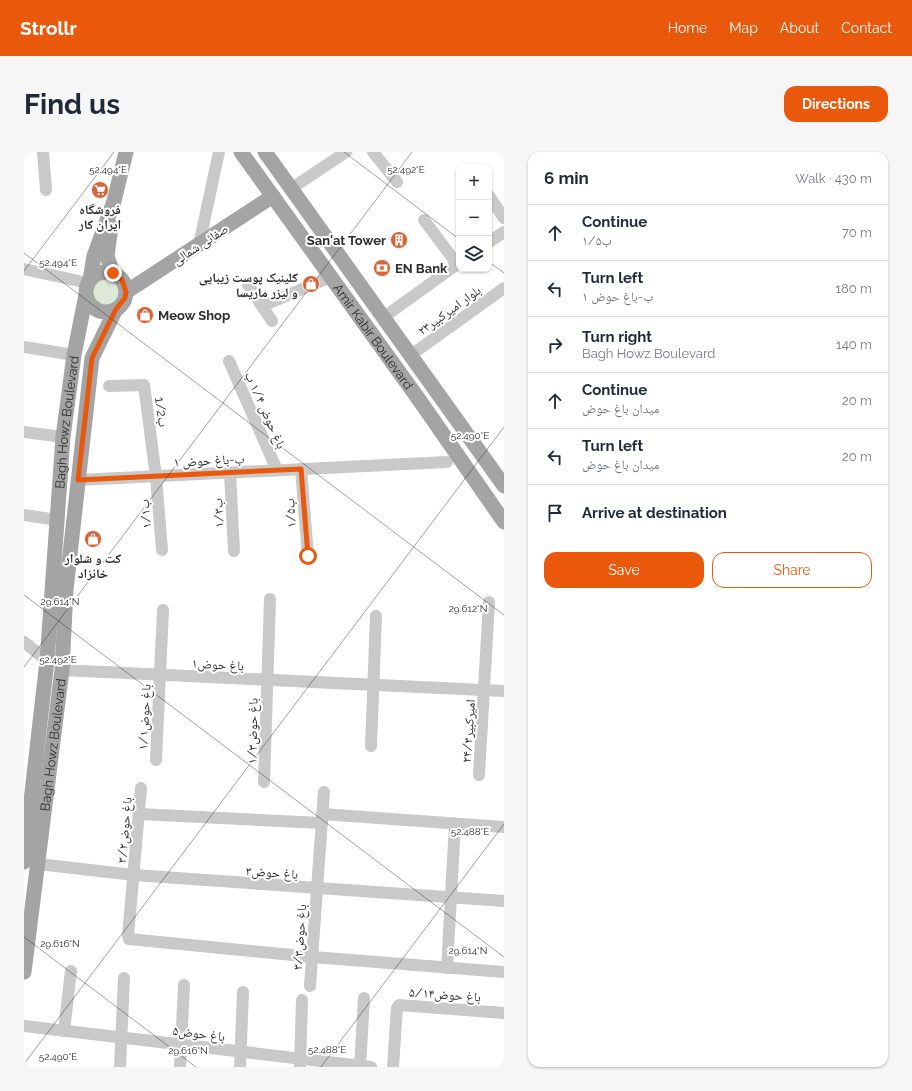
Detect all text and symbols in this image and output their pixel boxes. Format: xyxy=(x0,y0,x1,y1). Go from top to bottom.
text: Strollr xyxy=(20,17,77,39)
text: Home xyxy=(668,20,707,36)
text: Map xyxy=(729,20,758,36)
text: About xyxy=(780,20,819,36)
text: Contact xyxy=(841,20,892,36)
button: Directions xyxy=(784,86,888,122)
text: Find us xyxy=(24,88,120,121)
text: 52.494°E xyxy=(89,164,127,175)
text: 52.492°E xyxy=(387,164,425,175)
map controls xyxy=(456,164,492,272)
button: + xyxy=(456,164,492,200)
text: 6 min xyxy=(544,168,589,188)
text: Walk · 430 m xyxy=(795,171,872,186)
supermarket icon: فروشگاه ایران کار xyxy=(90,180,110,200)
button: − xyxy=(456,200,492,236)
place label: فروشگاه ایران کار xyxy=(78,202,121,232)
text: Continue xyxy=(582,213,647,231)
street label: صفائی شمالی xyxy=(170,221,231,269)
icon: ahead xyxy=(544,222,566,244)
text: 70 m xyxy=(842,225,872,240)
building icon: San'at Tower xyxy=(389,230,409,250)
place label: San'at Tower xyxy=(307,233,386,248)
text: ب۱/۵ xyxy=(582,233,612,248)
button: layers xyxy=(456,236,492,272)
text: 52.494°E xyxy=(39,257,77,268)
bank icon: EN Bank xyxy=(372,258,392,278)
place label: EN Bank xyxy=(395,261,448,276)
route end xyxy=(104,264,122,282)
text: Turn left xyxy=(582,269,643,287)
place label: کلینیک پوست زیبایی و لیزر ماریسا xyxy=(199,270,298,300)
shop icon: کلینیک پوست زیبایی و لیزر ماریسا xyxy=(301,274,321,294)
icon: left xyxy=(544,278,566,300)
street label: Amir Kabir Boulevard xyxy=(330,281,416,392)
text: 180 m xyxy=(836,281,872,296)
street label: ۲۳بلوار امیرکبیر xyxy=(415,283,484,339)
text: ۱ ب-باغ حوض xyxy=(582,289,653,304)
shop icon: Meow Shop xyxy=(135,305,155,325)
place label: Meow Shop xyxy=(158,308,230,323)
text: Turn right xyxy=(582,328,652,346)
icon: right xyxy=(544,334,566,356)
text: 140 m xyxy=(836,337,872,352)
text: Bagh Howz Boulevard xyxy=(582,346,715,361)
street label: Bagh Howz Boulevard xyxy=(52,355,82,489)
street label: باغ حوض ۱/۴ ب xyxy=(240,369,289,452)
text: Continue xyxy=(582,381,647,399)
icon: ahead xyxy=(544,390,566,412)
text: 20 m xyxy=(842,393,872,408)
street label: 1/2ب xyxy=(152,396,171,428)
text: میدان باغ حوض xyxy=(582,401,659,416)
text: 52.490°E xyxy=(451,430,489,441)
text: Turn left xyxy=(582,437,643,455)
icon: left xyxy=(544,446,566,468)
text: 20 m xyxy=(842,449,872,464)
street label: ۱ ب-باغ حوض xyxy=(173,451,245,472)
text: میدان باغ حوض xyxy=(582,457,659,472)
street label: ب۱/۳ xyxy=(210,498,227,528)
street label: ب۱/۵ xyxy=(282,498,299,528)
street label: ب۱/۱ xyxy=(137,499,155,529)
icon: arrive xyxy=(544,502,566,524)
text: Arrive at destination xyxy=(582,504,727,522)
shop icon: کت و شلوار خانزاد xyxy=(83,529,103,549)
route start xyxy=(299,547,317,565)
place label: کت و شلوار خانزاد xyxy=(64,551,121,581)
button: Save xyxy=(544,552,704,588)
button: Share xyxy=(712,552,872,588)
text: 29.614°N xyxy=(41,596,80,607)
text: 29.612°N xyxy=(449,603,487,614)
text: 52.492°E xyxy=(39,654,77,665)
street label: باغ حوض۱ xyxy=(191,656,245,675)
street label: Bagh Howz Boulevard xyxy=(37,678,69,812)
street label: باغ حوض۱/۱ xyxy=(135,684,156,751)
street label: باغ حوض۱/۳ xyxy=(244,698,263,764)
street label: امیرکبیر۲۴/۳ xyxy=(459,699,479,763)
street label: باغ حوض۳/۲ xyxy=(114,796,137,864)
text: 52.488°E xyxy=(451,826,489,837)
street label: باغ حوض۳ xyxy=(245,863,299,884)
street label: باغ حوض۳/۳ xyxy=(290,904,311,971)
text: 29.616°N xyxy=(40,938,80,949)
text: 29.614°N xyxy=(449,945,488,956)
street label: باغ حوض۵/۱۴ xyxy=(408,985,481,1006)
street label: باغ حوض۵ xyxy=(172,1023,226,1046)
text: 52.488°E xyxy=(308,1044,346,1055)
text: 29.616°N xyxy=(168,1045,208,1056)
text: 52.490°E xyxy=(39,1051,77,1062)

